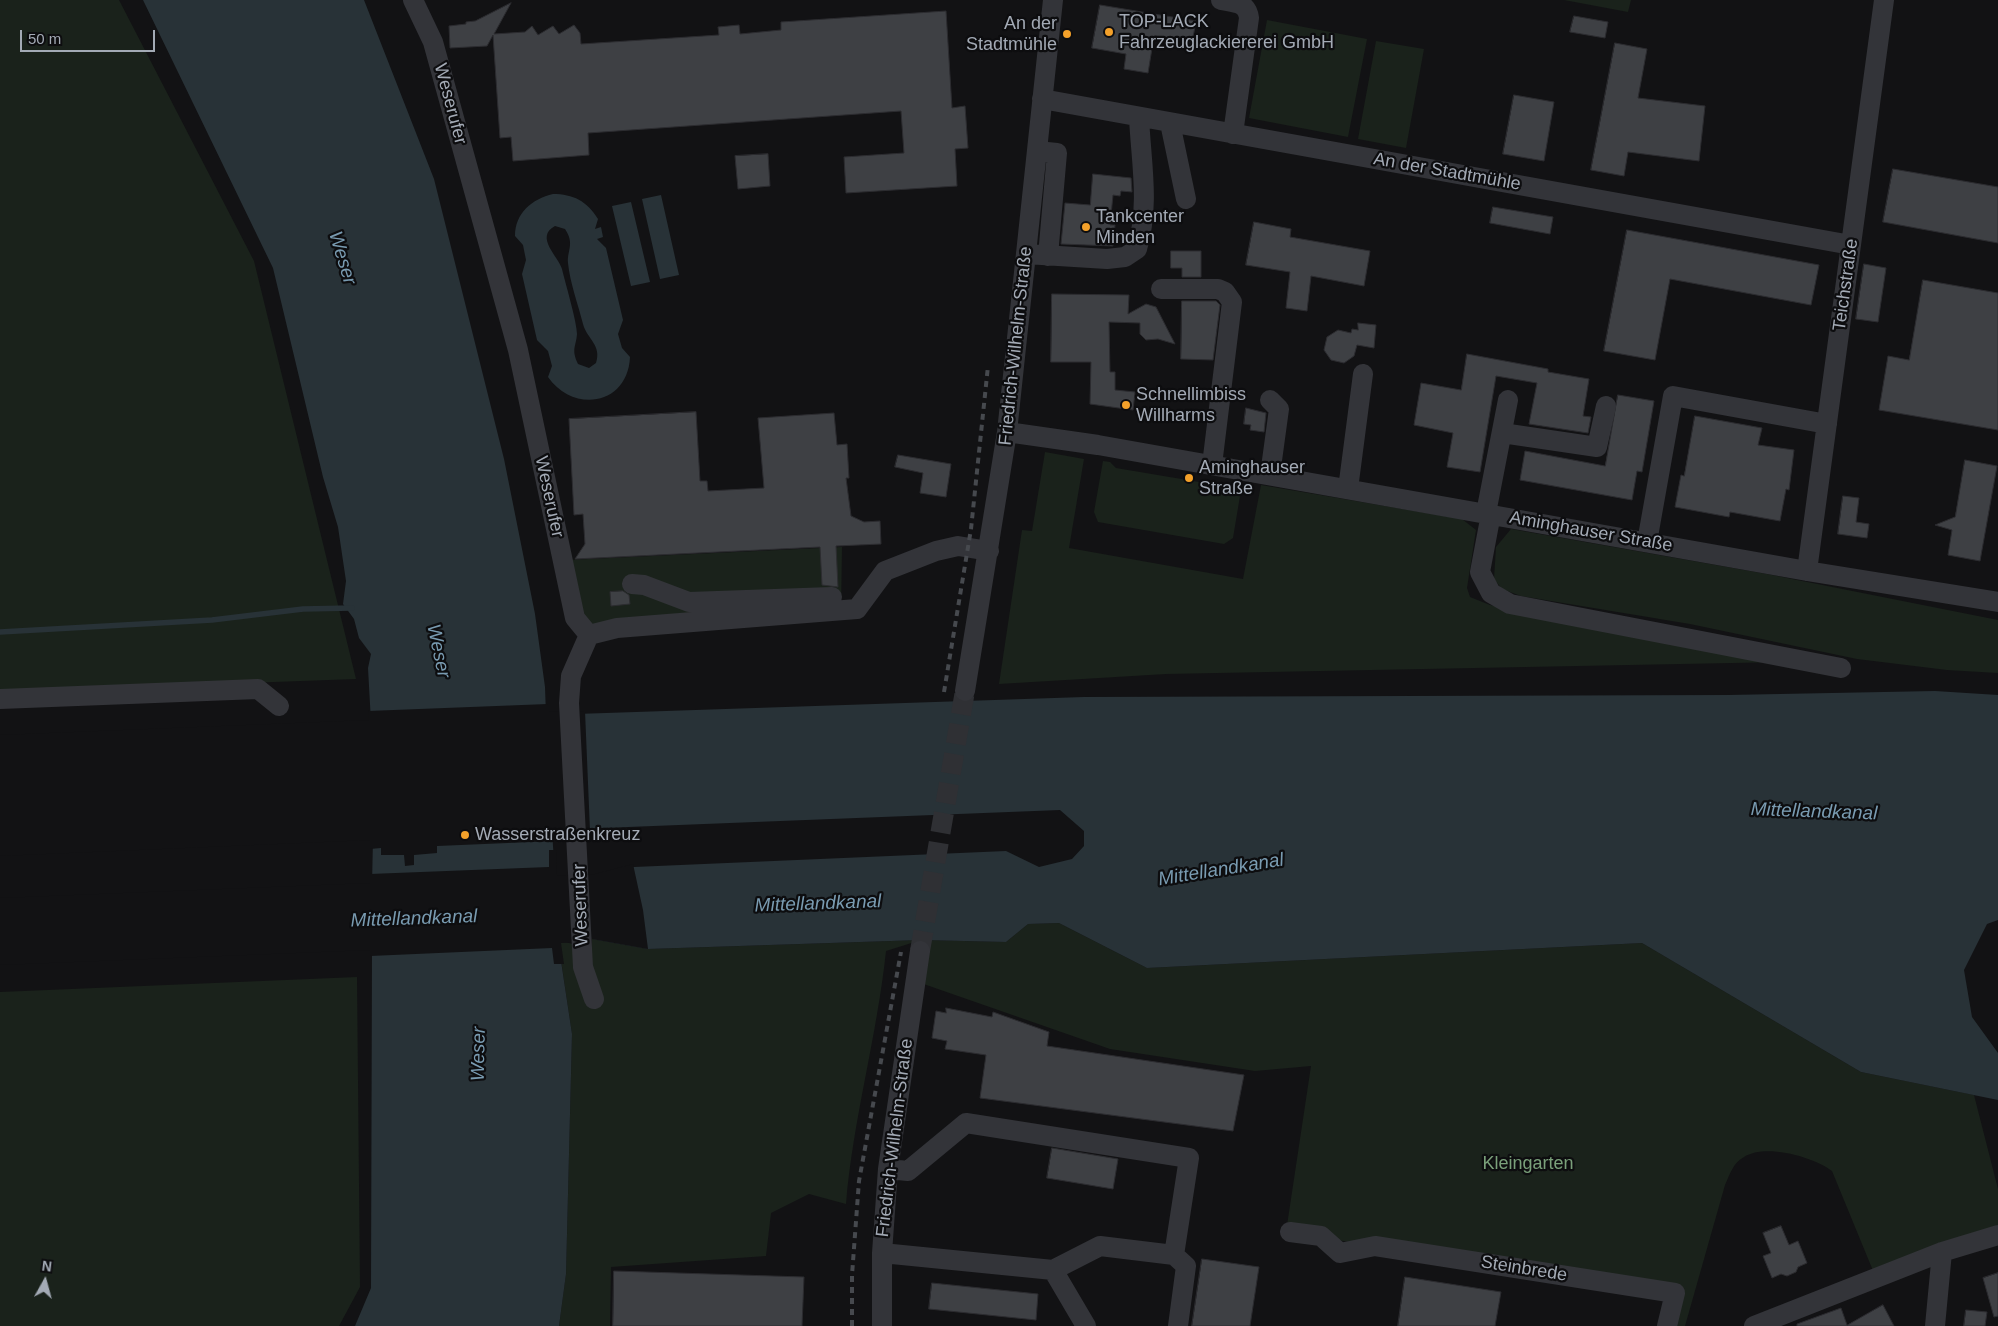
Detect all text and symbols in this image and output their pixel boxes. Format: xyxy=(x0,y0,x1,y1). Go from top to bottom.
place label: TOP-LACK Fahrzeuglackiererei GmbH xyxy=(1119,11,1334,54)
place label: An der Stadtmühle xyxy=(966,13,1057,56)
scale bar xyxy=(22,20,158,52)
marker: TOP-LACK Fahrzeuglackiererei GmbH xyxy=(1103,26,1115,38)
marker: An der Stadtmühle xyxy=(1061,28,1073,40)
text: 50 m xyxy=(28,30,61,47)
street label: Weserufer xyxy=(429,61,471,147)
street label: An der Stadtmühle xyxy=(1372,148,1522,196)
place label: Tankcenter Minden xyxy=(1096,206,1184,248)
marker: Tankcenter Minden xyxy=(1080,221,1092,233)
water label: Weser xyxy=(323,229,361,287)
street label: Teichstraße xyxy=(1829,237,1863,333)
street label: Friedrich-Wilhelm-Straße xyxy=(995,245,1037,447)
place label: Schnellimbiss Willharms xyxy=(1136,384,1246,426)
marker: Schnellimbiss Willharms xyxy=(1120,399,1132,411)
street label: Weserufer xyxy=(530,454,568,540)
place label: Aminghauser Straße xyxy=(1199,457,1305,499)
marker: Aminghauser Straße xyxy=(1183,472,1195,484)
street label: Aminghauser Straße xyxy=(1508,507,1674,557)
water label: Weser xyxy=(421,622,455,680)
water label: Mittellandkanal xyxy=(1750,798,1878,826)
place label: Wasserstraßenkreuz xyxy=(475,824,640,846)
marker: Wasserstraßenkreuz xyxy=(459,829,471,841)
water label: Mittellandkanal xyxy=(1157,849,1285,891)
street label: Weserufer xyxy=(569,863,593,947)
water label: Mittellandkanal xyxy=(754,890,882,918)
water label: Mittellandkanal xyxy=(350,905,478,933)
water label: Weser xyxy=(467,1027,491,1081)
street label: Friedrich-Wilhelm-Straße xyxy=(872,1037,918,1239)
park label: Kleingarten xyxy=(1482,1153,1574,1175)
street label: Steinbrede xyxy=(1479,1252,1569,1286)
north arrow xyxy=(20,1256,70,1306)
text: N xyxy=(41,1258,53,1275)

